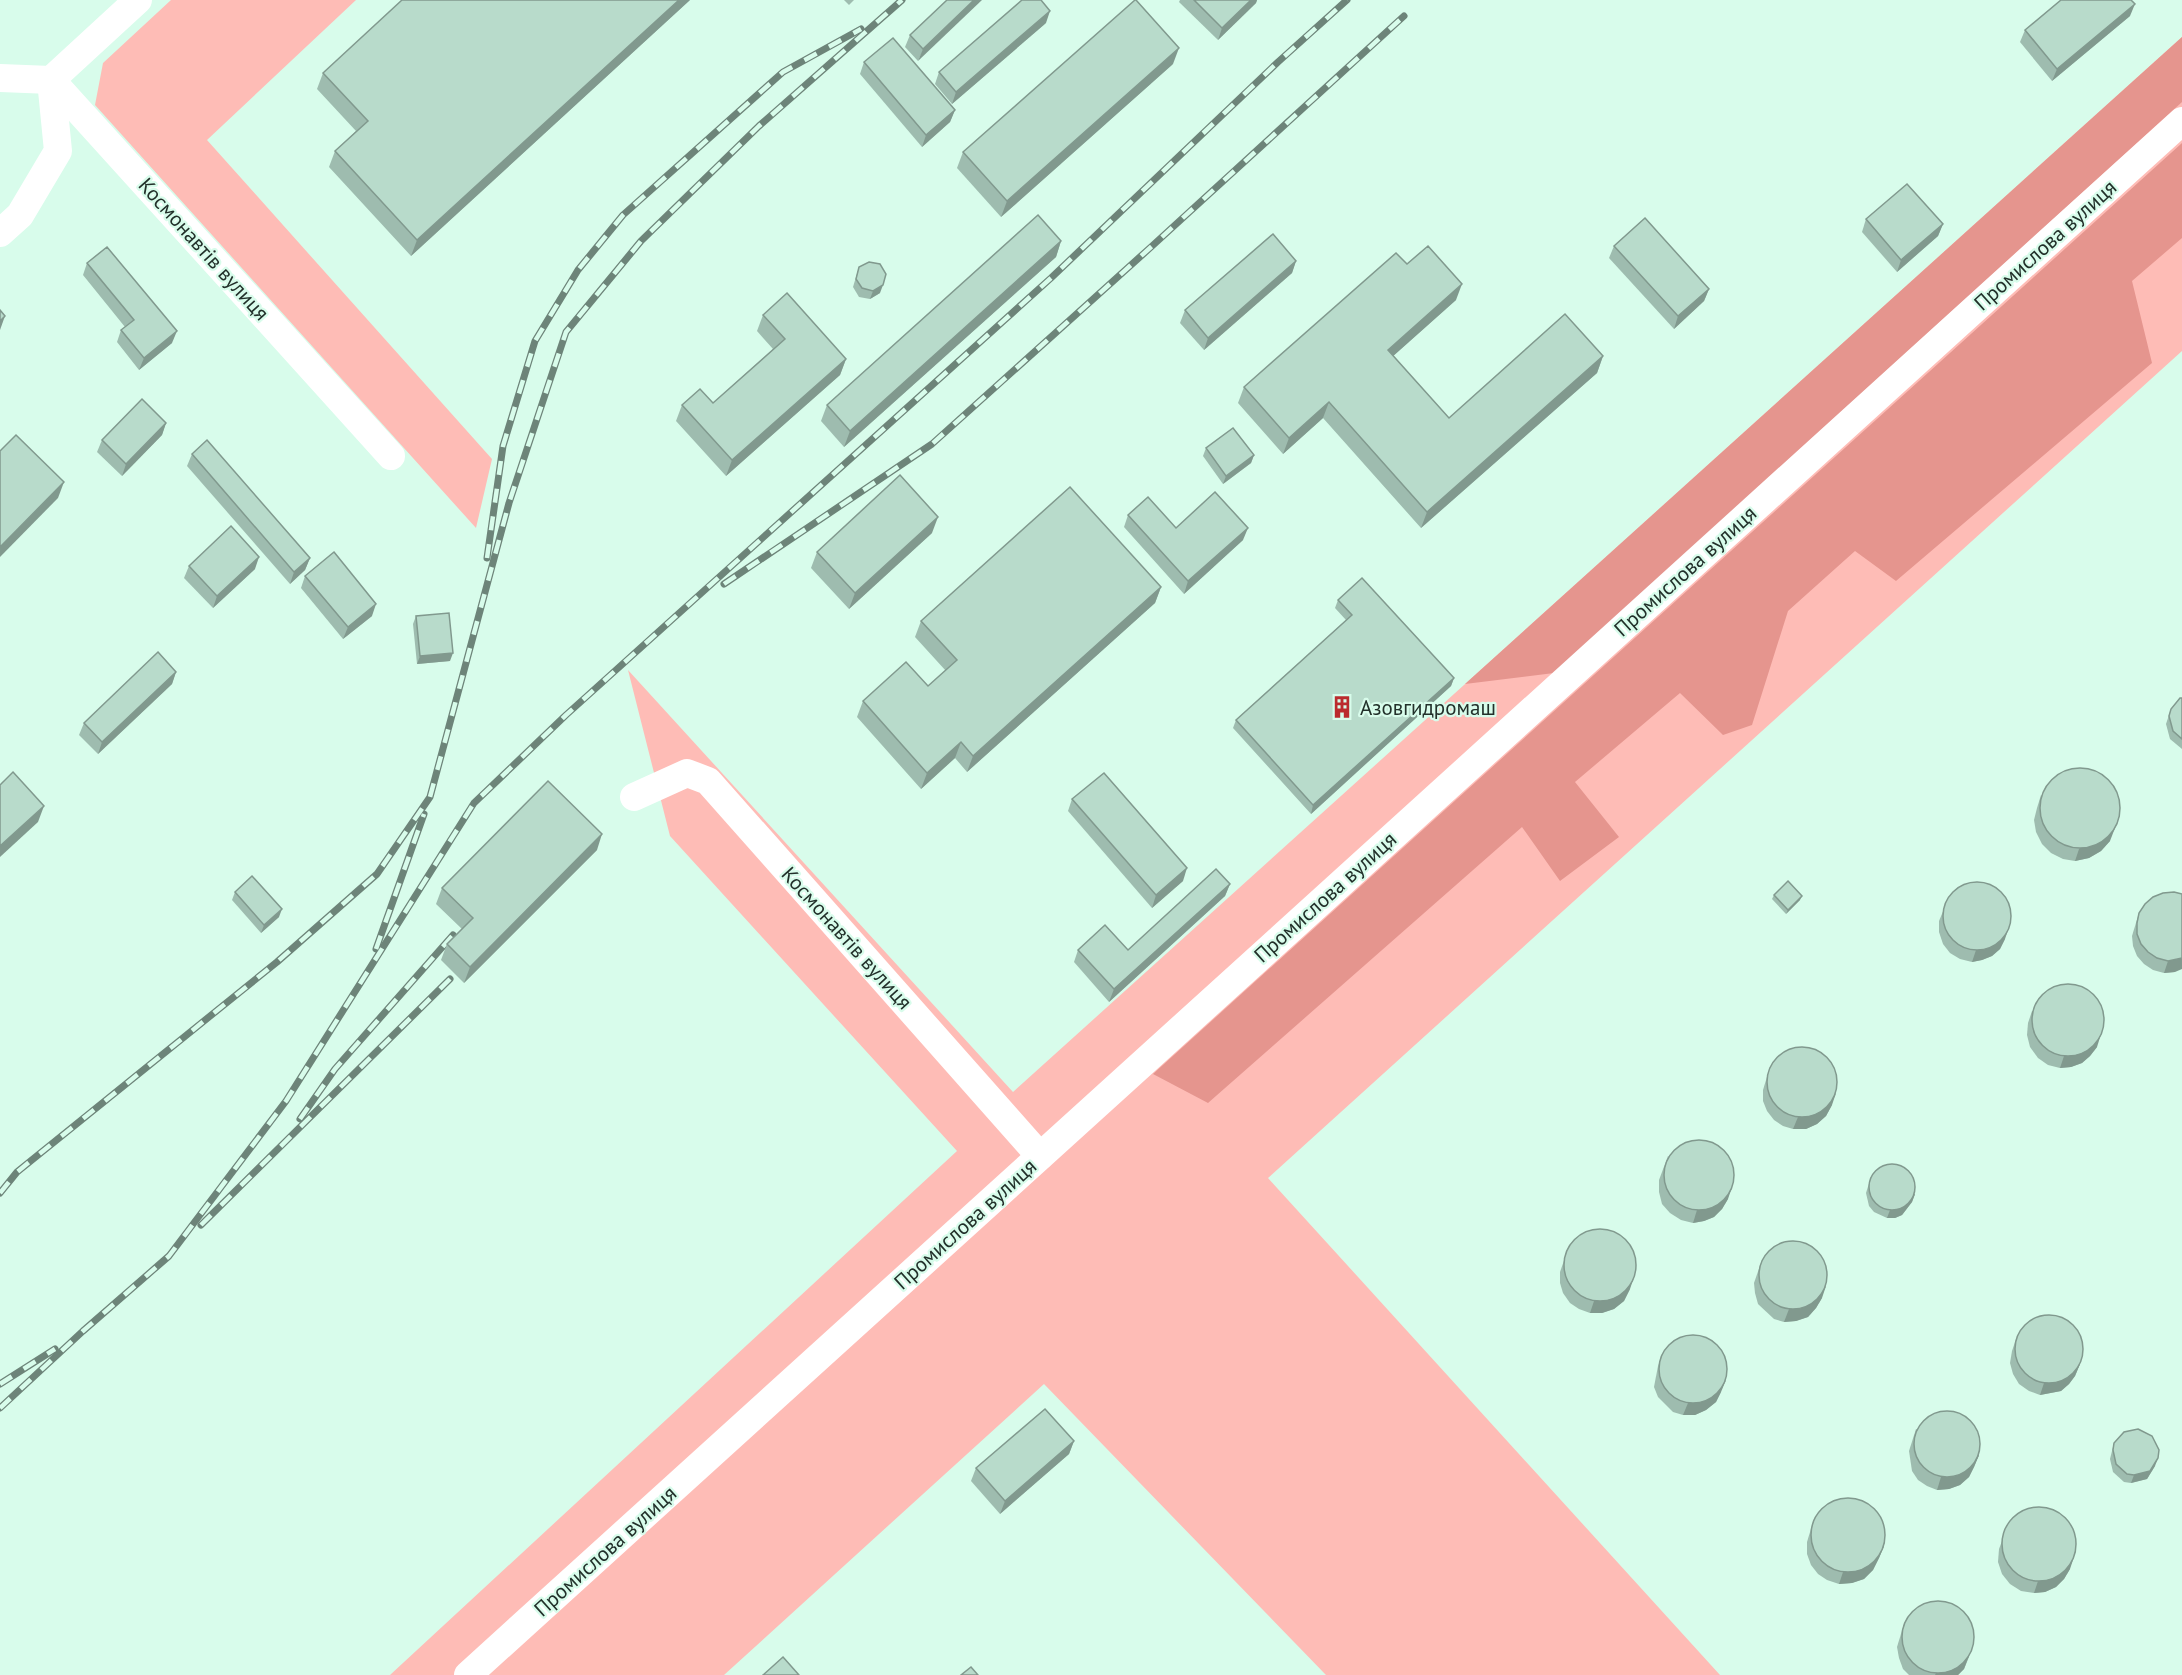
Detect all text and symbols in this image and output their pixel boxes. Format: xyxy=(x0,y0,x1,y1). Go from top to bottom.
street label: Космонавтів вулиця xyxy=(133,172,275,326)
street label: Промислова вулиця xyxy=(1968,174,2122,316)
street label: Промислова вулиця xyxy=(1608,500,1762,642)
building icon: Азовгидромаш xyxy=(1329,694,1355,720)
place label: Азовгидромаш xyxy=(1360,694,1496,721)
street label: Промислова вулиця xyxy=(1248,826,1402,968)
street label: Космонавтів вулиця xyxy=(776,861,918,1015)
street label: Промислова вулиця xyxy=(888,1153,1042,1295)
street label: Промислова вулиця xyxy=(528,1480,682,1622)

